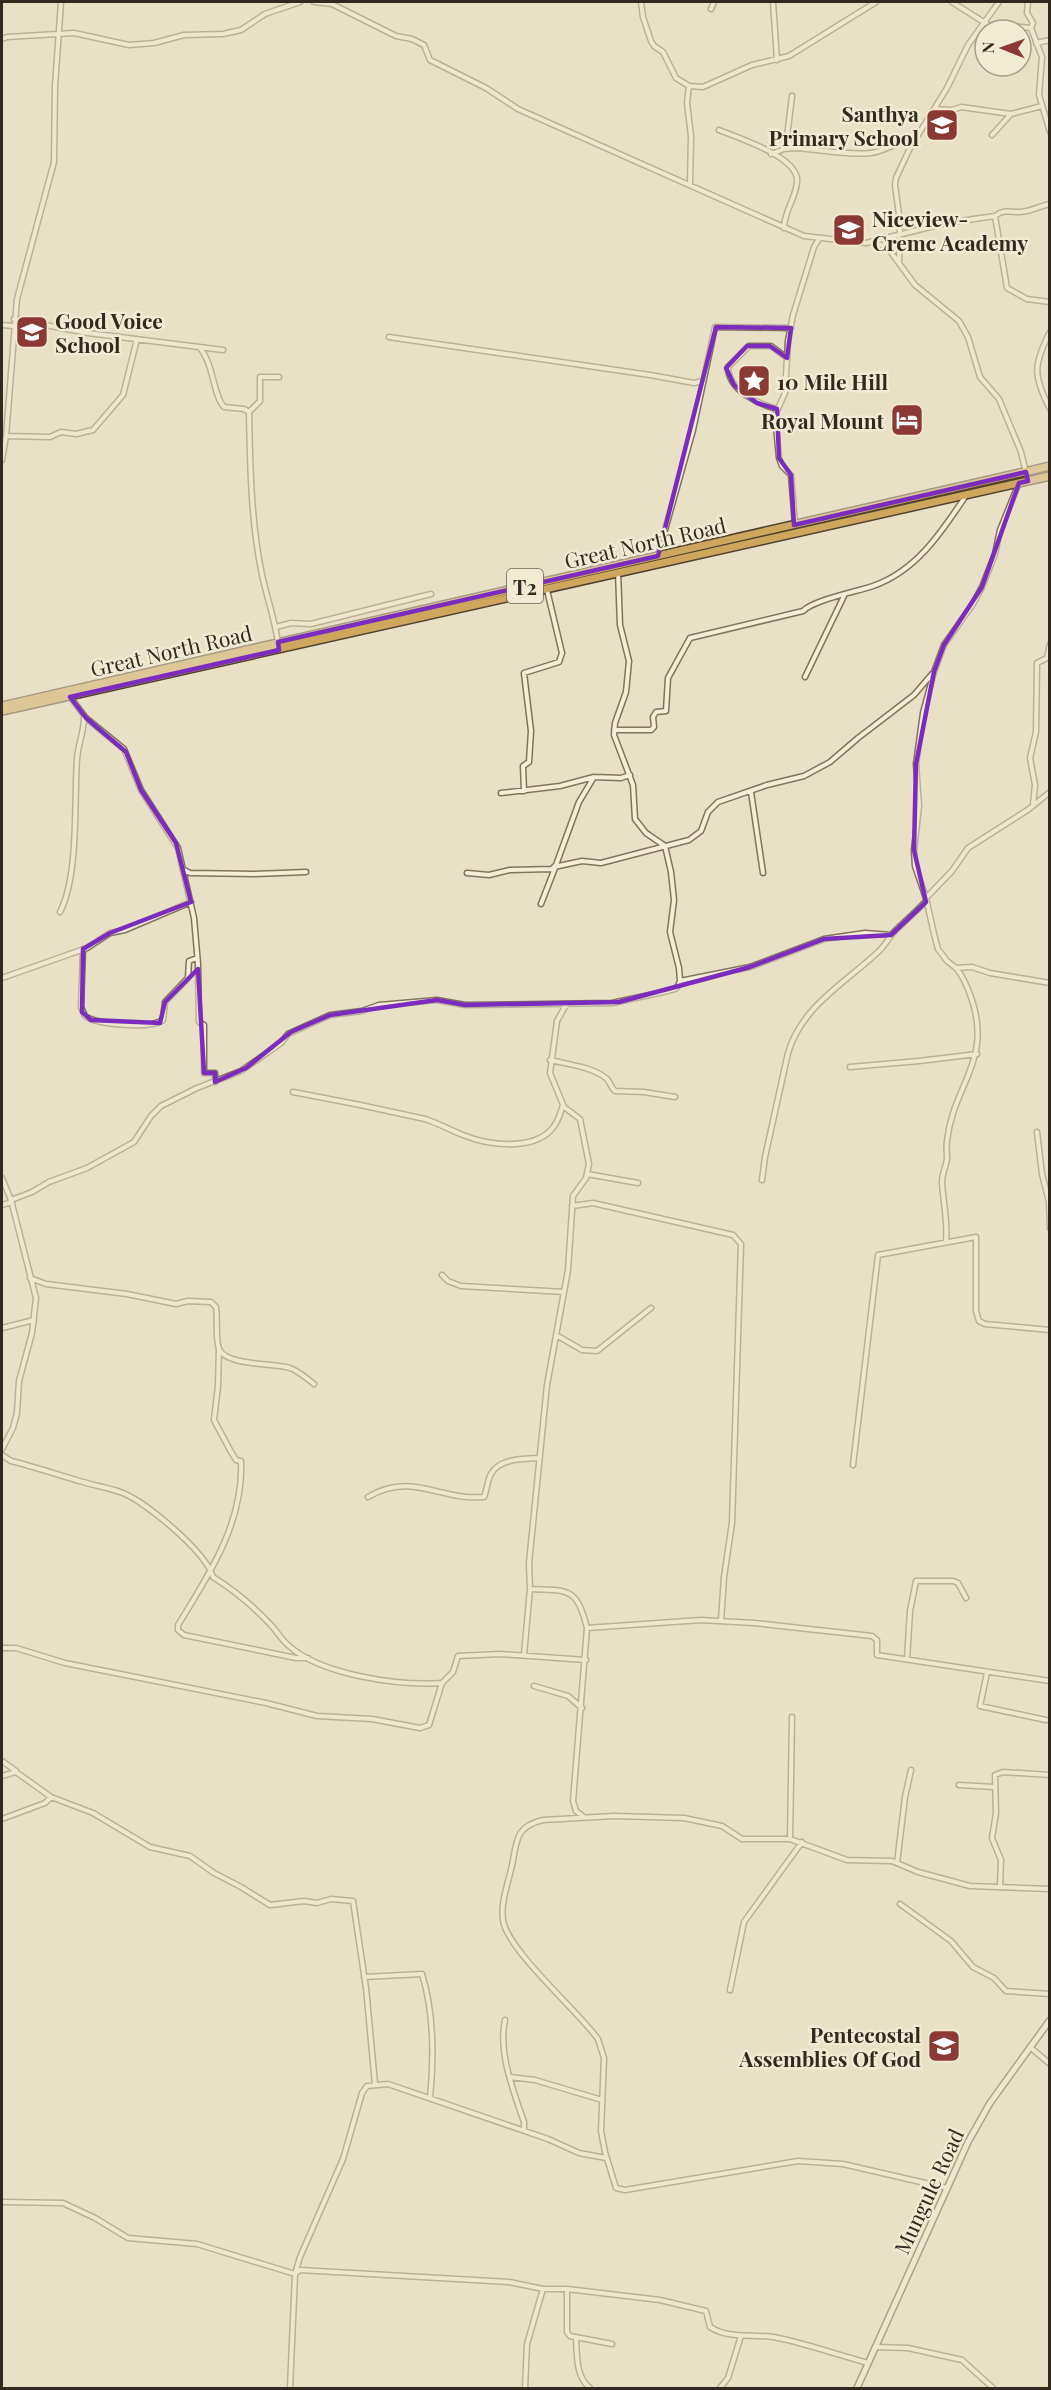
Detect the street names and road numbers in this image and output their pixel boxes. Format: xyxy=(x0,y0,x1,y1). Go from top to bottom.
street label: Great North Road xyxy=(561,510,729,574)
road number: T2 xyxy=(507,569,543,603)
street label: Great North Road xyxy=(87,618,255,682)
street label: Mungule Road xyxy=(887,2124,969,2258)

